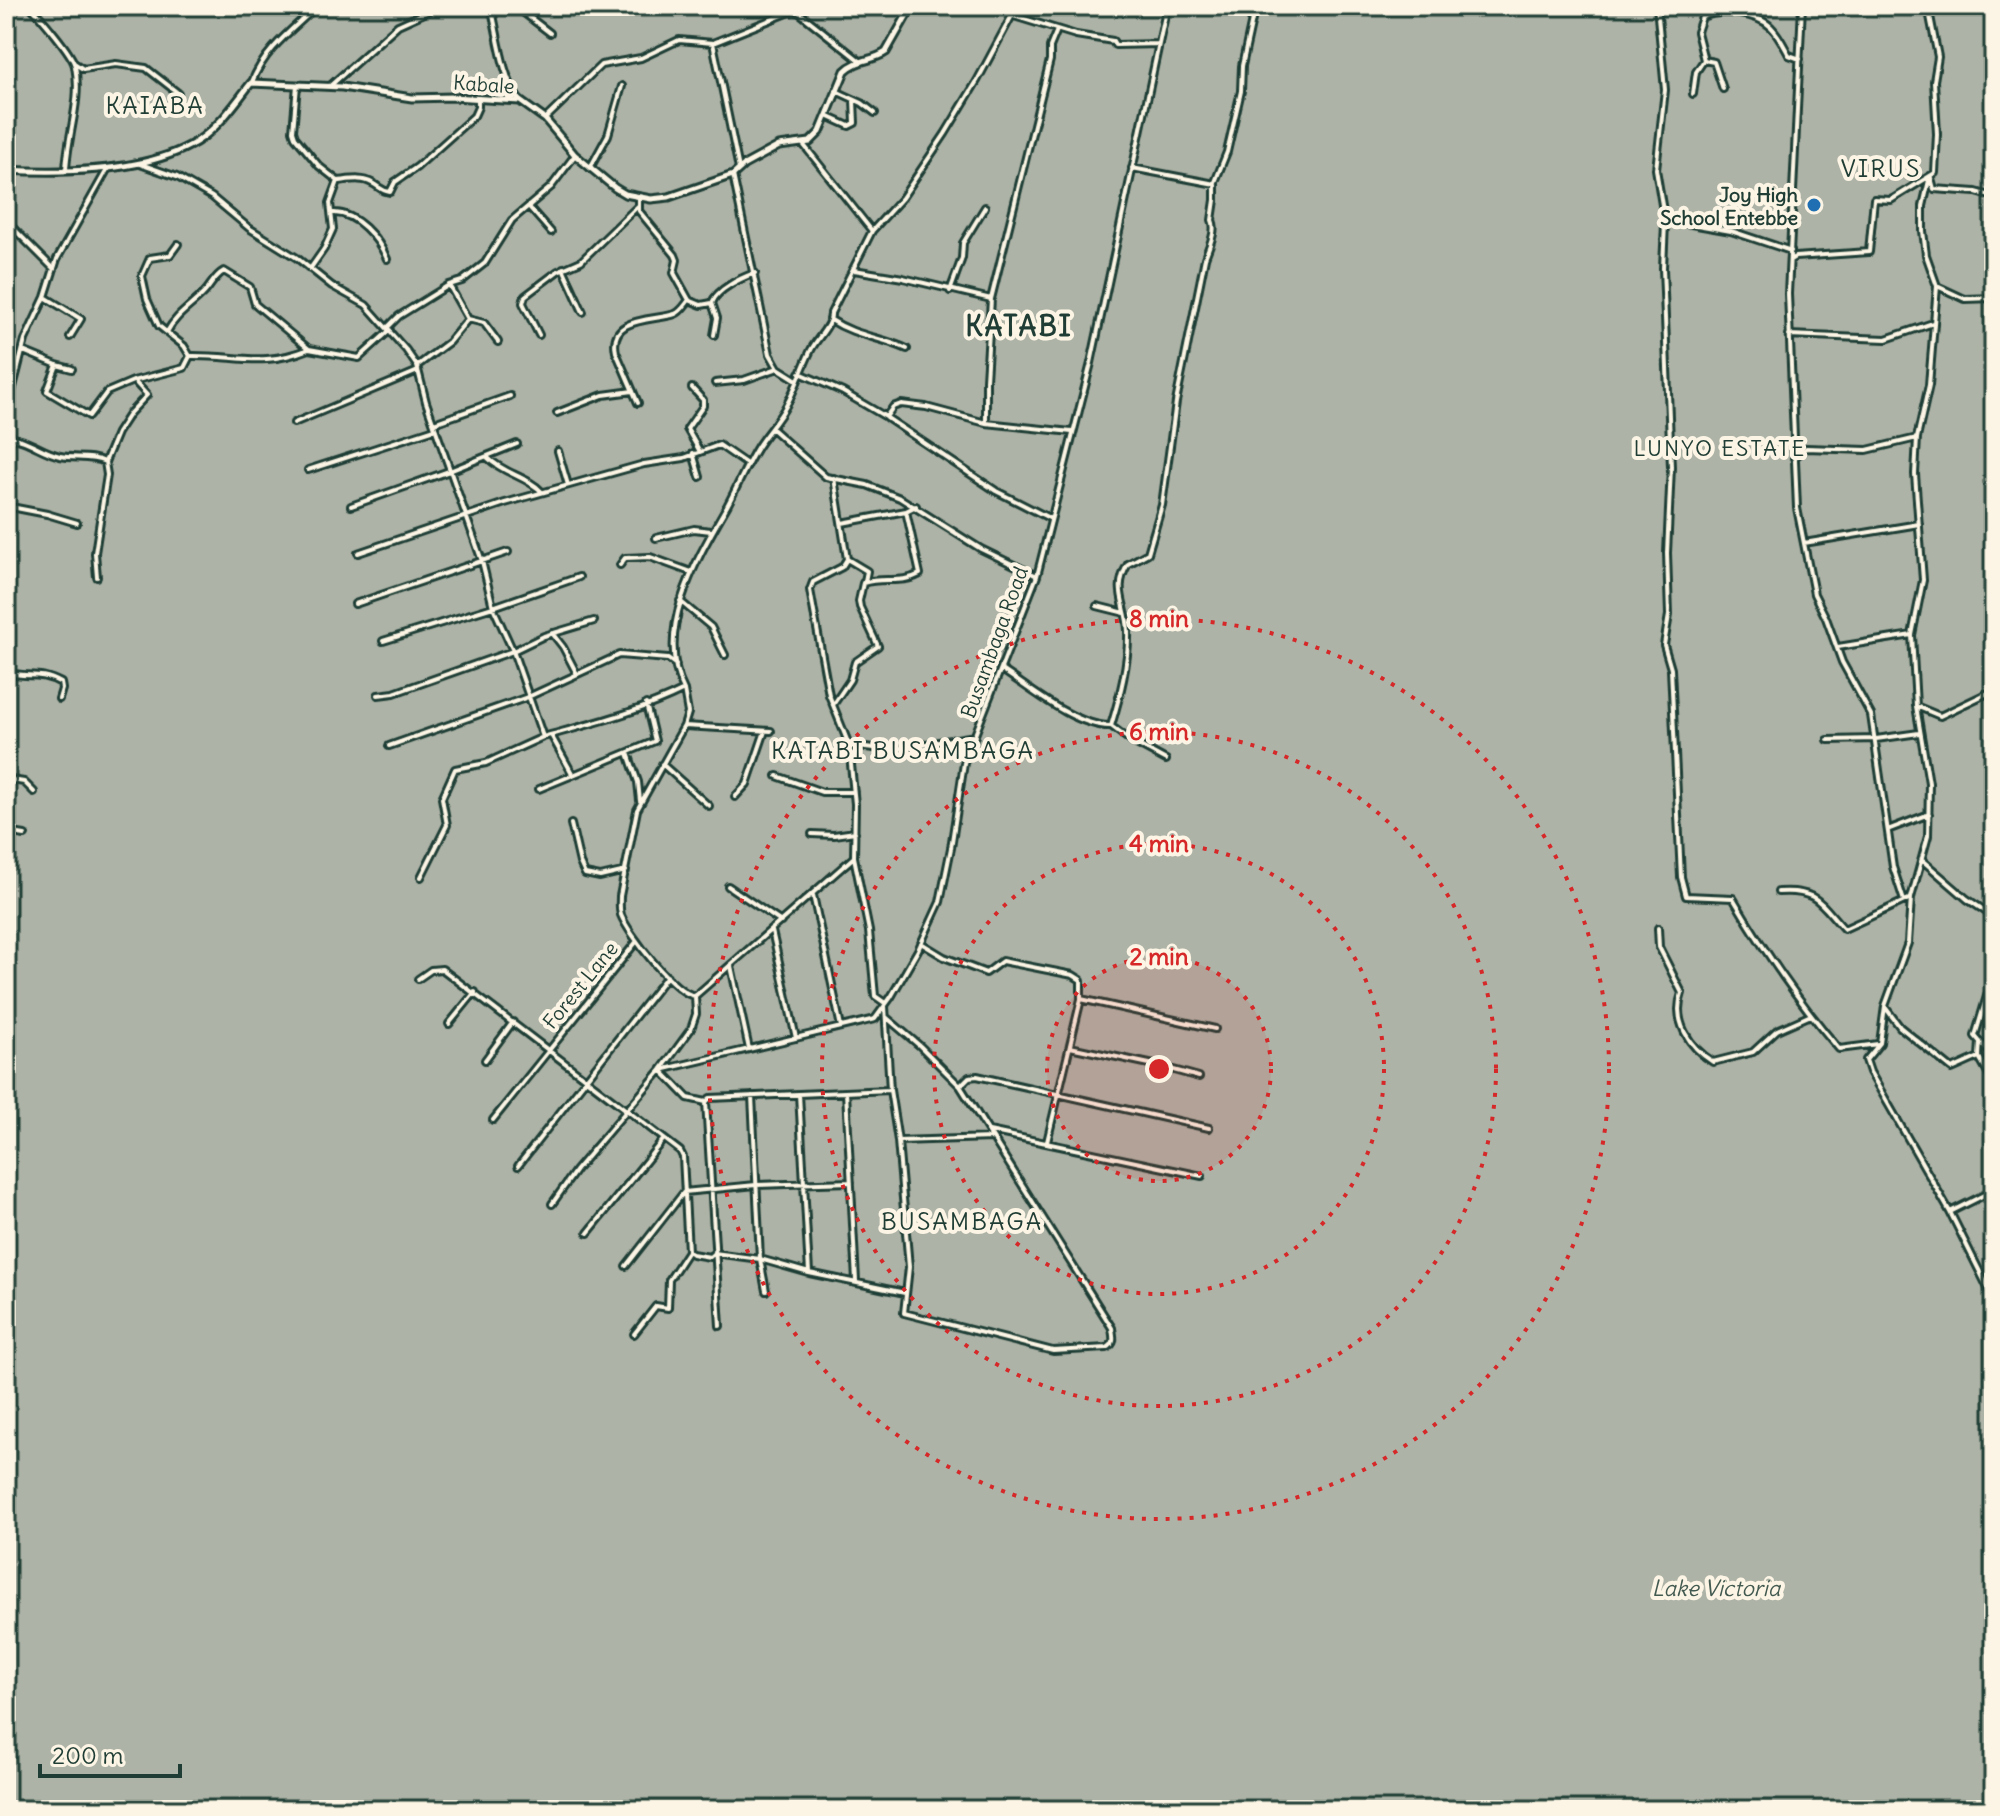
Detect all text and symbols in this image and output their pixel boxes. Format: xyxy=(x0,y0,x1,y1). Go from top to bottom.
street label: Kabale xyxy=(453,69,515,99)
district label: KAIABA xyxy=(105,90,205,120)
district label: VIRUS xyxy=(1841,153,1921,183)
place label: Joy High School Entebbe xyxy=(1660,182,1798,230)
marker: Joy High School Entebbe xyxy=(1805,196,1823,214)
district label: KATABI xyxy=(965,308,1073,344)
district label: LUNYO ESTATE xyxy=(1634,434,1806,462)
street label: Busambaga Road xyxy=(955,563,1033,721)
text: 8 min xyxy=(1129,603,1189,633)
text: 6 min xyxy=(1129,716,1189,746)
district label: KATABI BUSAMBAGA xyxy=(771,735,1035,765)
text: 4 min xyxy=(1129,828,1189,858)
street label: Forest Lane xyxy=(537,936,623,1034)
text: 2 min xyxy=(1129,941,1189,971)
centre of rings xyxy=(1145,1055,1173,1083)
district label: BUSAMBAGA xyxy=(881,1206,1043,1236)
water label: Lake Victoria xyxy=(1652,1574,1782,1602)
scale bar xyxy=(40,1728,180,1778)
text: 200 m xyxy=(52,1740,124,1770)

